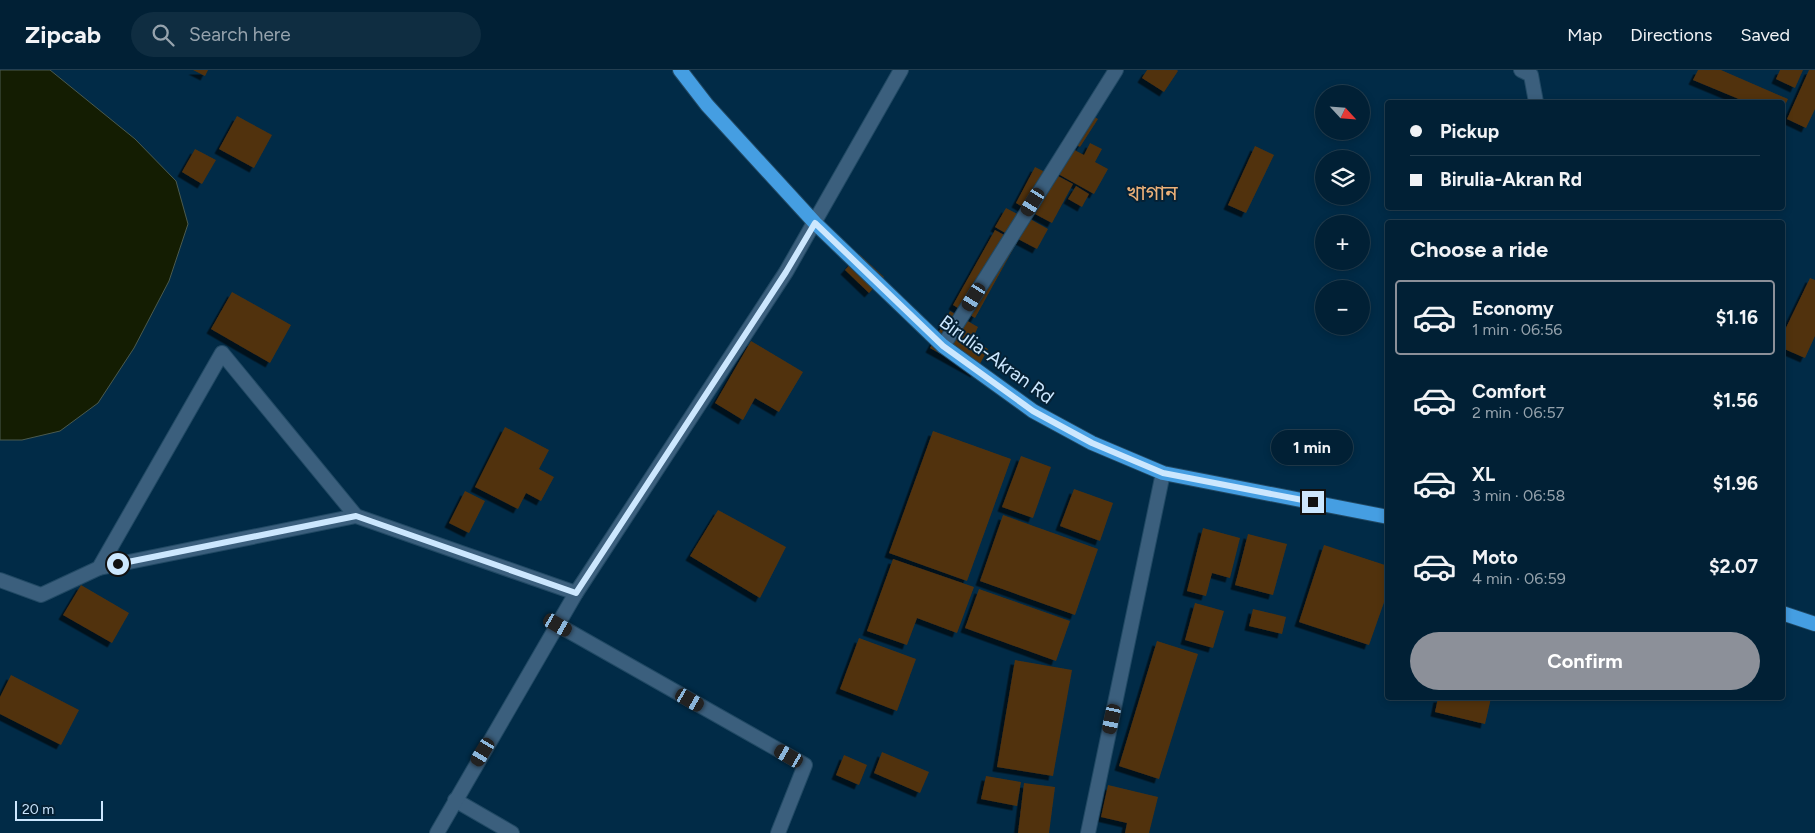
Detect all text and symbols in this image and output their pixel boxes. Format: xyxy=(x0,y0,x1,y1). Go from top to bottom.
search box xyxy=(131,12,481,57)
text: Zipcab xyxy=(25,20,101,49)
icon: search xyxy=(149,21,177,49)
text: Search here xyxy=(189,23,291,46)
text: Map xyxy=(1567,24,1602,46)
text: Directions xyxy=(1630,24,1712,46)
text: Saved xyxy=(1740,24,1790,46)
north arrow xyxy=(1315,85,1370,140)
map controls xyxy=(1315,85,1370,335)
text: Pickup xyxy=(1440,120,1499,143)
button: layers xyxy=(1315,150,1370,205)
text: Birulia-Akran Rd xyxy=(1440,168,1582,191)
district label: খাগান xyxy=(1126,180,1178,205)
car xyxy=(1018,185,1047,219)
button: + xyxy=(1315,215,1370,270)
text: Choose a ride xyxy=(1410,236,1548,263)
car xyxy=(959,280,988,314)
button: − xyxy=(1315,280,1370,335)
icon: car xyxy=(1412,295,1457,340)
text: Economy xyxy=(1472,297,1554,320)
text: $1.16 xyxy=(1716,306,1758,329)
street label: Birulia-Akran Rd xyxy=(935,310,1058,409)
text: 1 min · 06:56 xyxy=(1472,320,1562,339)
icon: car xyxy=(1412,378,1457,423)
text: Comfort xyxy=(1472,380,1547,403)
text: $1.56 xyxy=(1713,389,1758,412)
text: 2 min · 06:57 xyxy=(1472,403,1564,422)
callout: 1 min xyxy=(1272,430,1354,464)
text: 1 min xyxy=(1293,438,1331,457)
icon: car xyxy=(1412,461,1457,506)
text: XL xyxy=(1472,463,1495,486)
text: $1.96 xyxy=(1713,472,1758,495)
text: 3 min · 06:58 xyxy=(1472,486,1565,505)
route end xyxy=(1302,491,1324,513)
icon: car xyxy=(1412,544,1457,589)
text: Moto xyxy=(1472,546,1518,569)
route start xyxy=(107,553,129,575)
text: $2.07 xyxy=(1709,555,1758,578)
text: 4 min · 06:59 xyxy=(1472,569,1566,588)
car xyxy=(541,611,574,639)
button: Confirm xyxy=(1410,632,1760,690)
car xyxy=(673,686,706,714)
car xyxy=(1101,703,1122,735)
car xyxy=(468,735,497,769)
car xyxy=(772,742,805,770)
scale bar xyxy=(15,798,102,821)
text: 20 m xyxy=(22,801,54,818)

